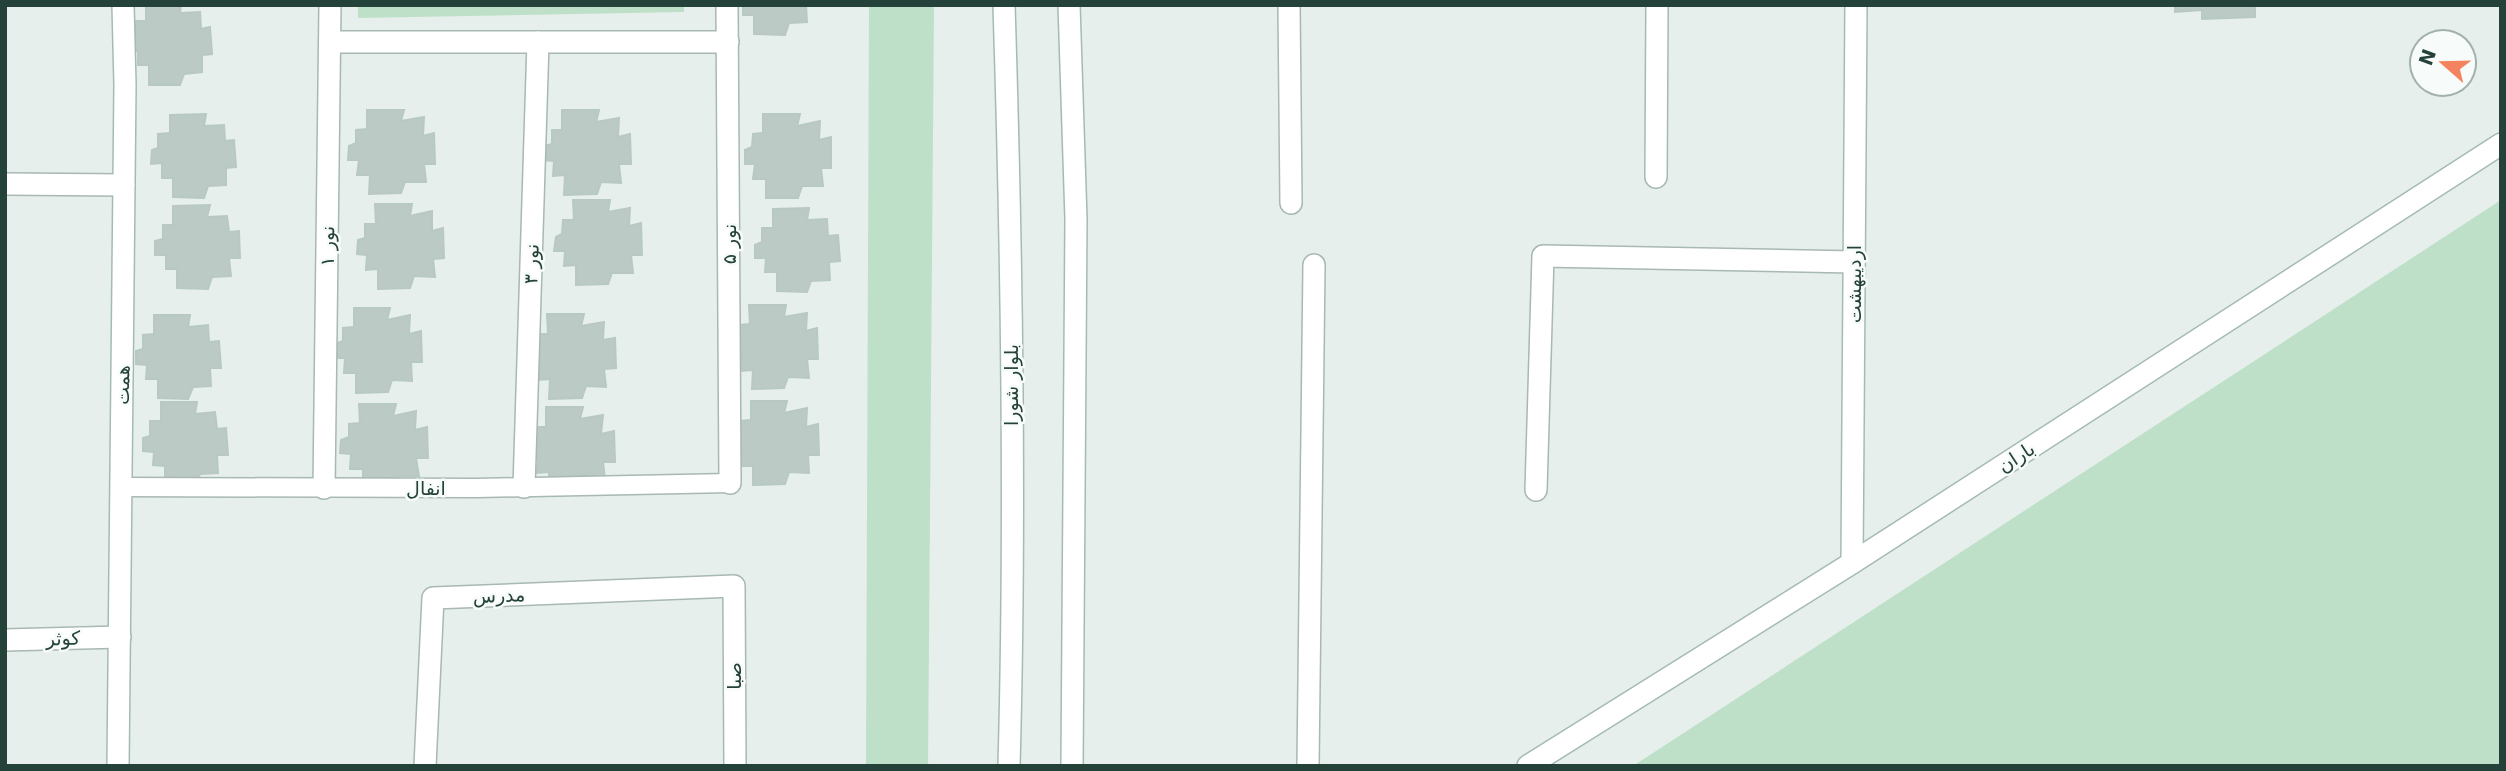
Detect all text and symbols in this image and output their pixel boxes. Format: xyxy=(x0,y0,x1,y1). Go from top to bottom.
north arrow xyxy=(2408,28,2478,98)
text: N xyxy=(2414,46,2440,68)
street label: نور ۵ xyxy=(718,224,741,264)
street label: نور ۱ xyxy=(316,226,339,266)
street label: نور ۳ xyxy=(519,243,544,285)
street label: اردیبهشت xyxy=(1843,245,1866,323)
street label: بلوار شورا xyxy=(1000,344,1023,426)
street label: همت xyxy=(111,365,133,405)
street label: باران xyxy=(1993,437,2039,478)
street label: انفال xyxy=(406,477,446,499)
street label: مدرس xyxy=(472,583,526,608)
street label: کوثر xyxy=(44,626,82,651)
street label: صبا xyxy=(723,662,745,690)

